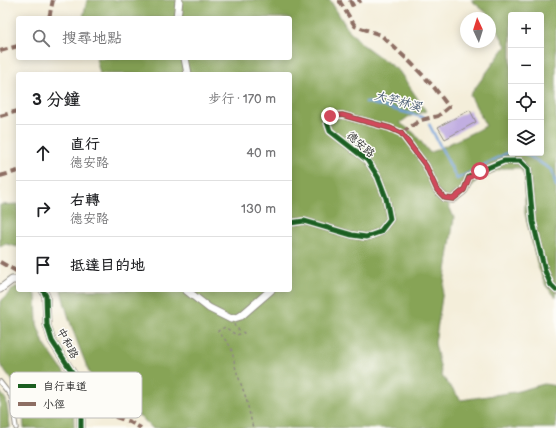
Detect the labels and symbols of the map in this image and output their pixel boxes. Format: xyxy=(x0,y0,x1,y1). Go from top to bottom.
north arrow xyxy=(460,12,496,48)
water label: 大竿林溪 xyxy=(373,88,424,115)
route end xyxy=(321,107,339,125)
street label: 德安路 xyxy=(344,129,377,160)
route start xyxy=(471,162,489,180)
street label: 中和路 xyxy=(54,326,81,361)
legend xyxy=(10,372,142,418)
text: 自行車道 xyxy=(43,380,87,393)
text: 小徑 xyxy=(43,398,65,411)

